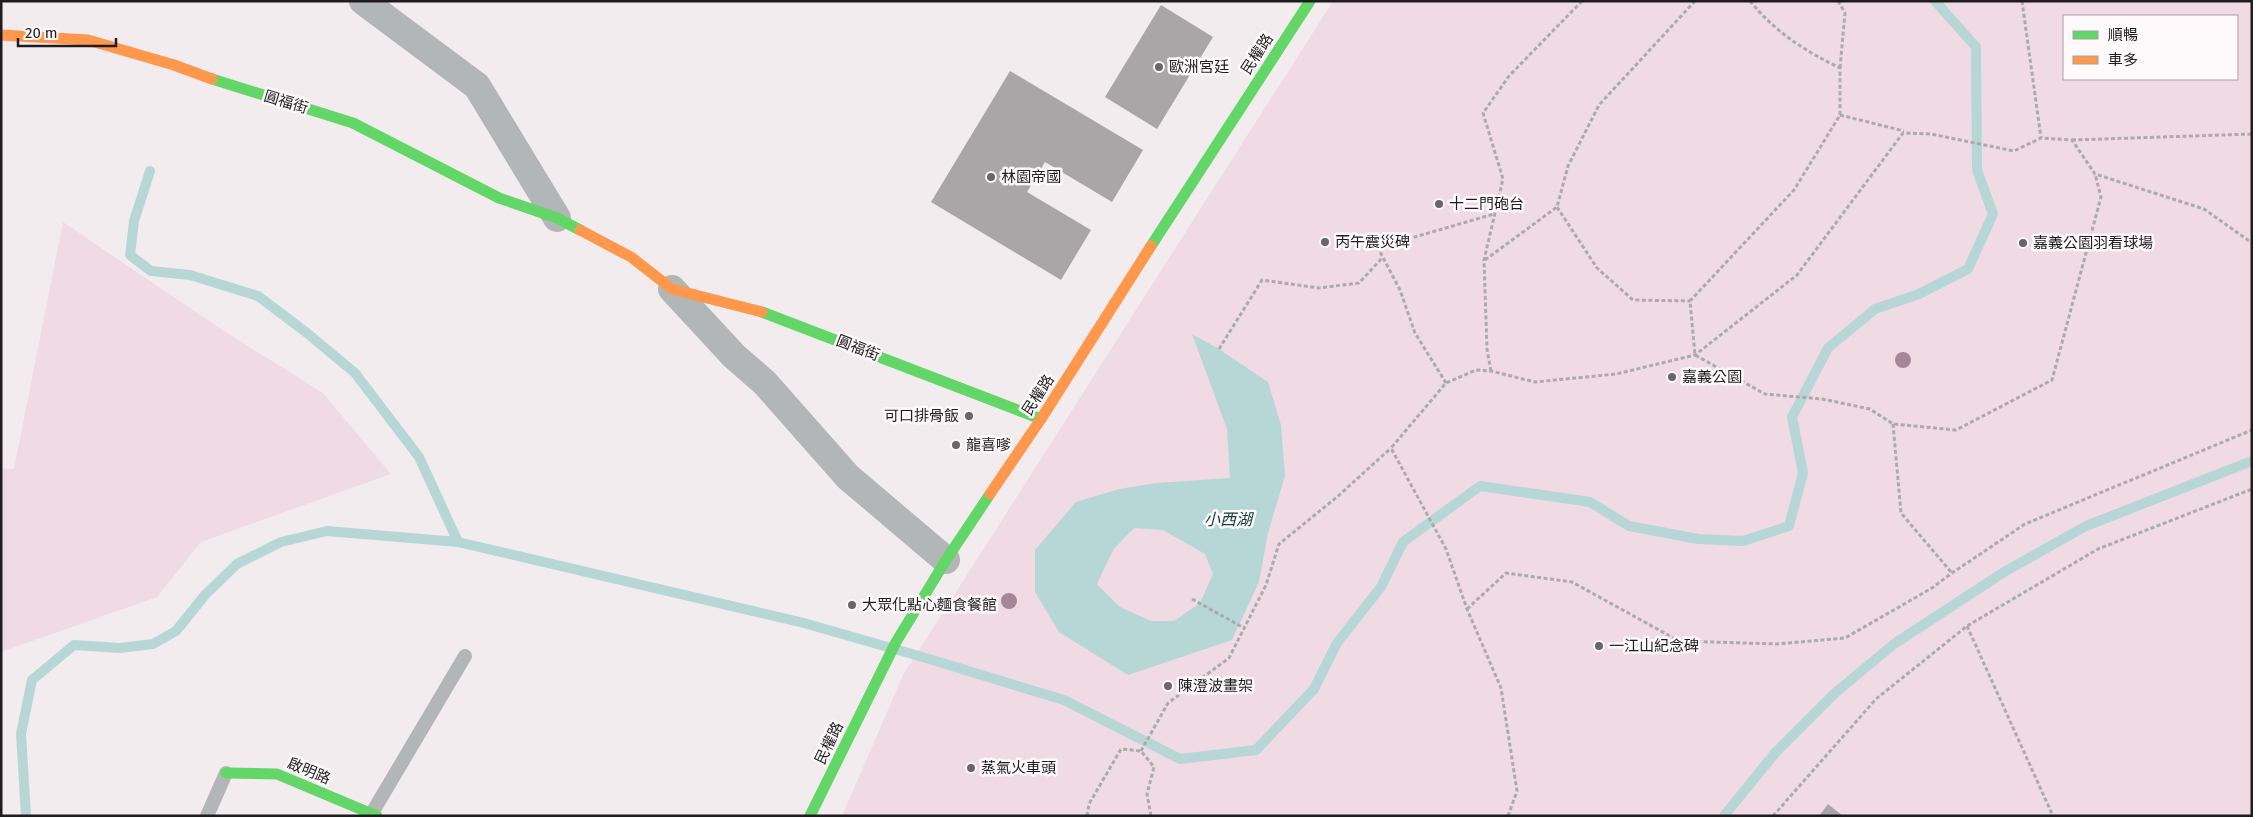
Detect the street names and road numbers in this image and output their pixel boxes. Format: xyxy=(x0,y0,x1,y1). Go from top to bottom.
street label: 民權路 xyxy=(1237,30,1277,78)
street label: 圓福街 xyxy=(262,87,310,117)
street label: 圓福街 xyxy=(834,332,882,364)
street label: 民權路 xyxy=(1018,371,1058,419)
street label: 民權路 xyxy=(811,719,847,767)
street label: 啟明路 xyxy=(285,754,333,788)

